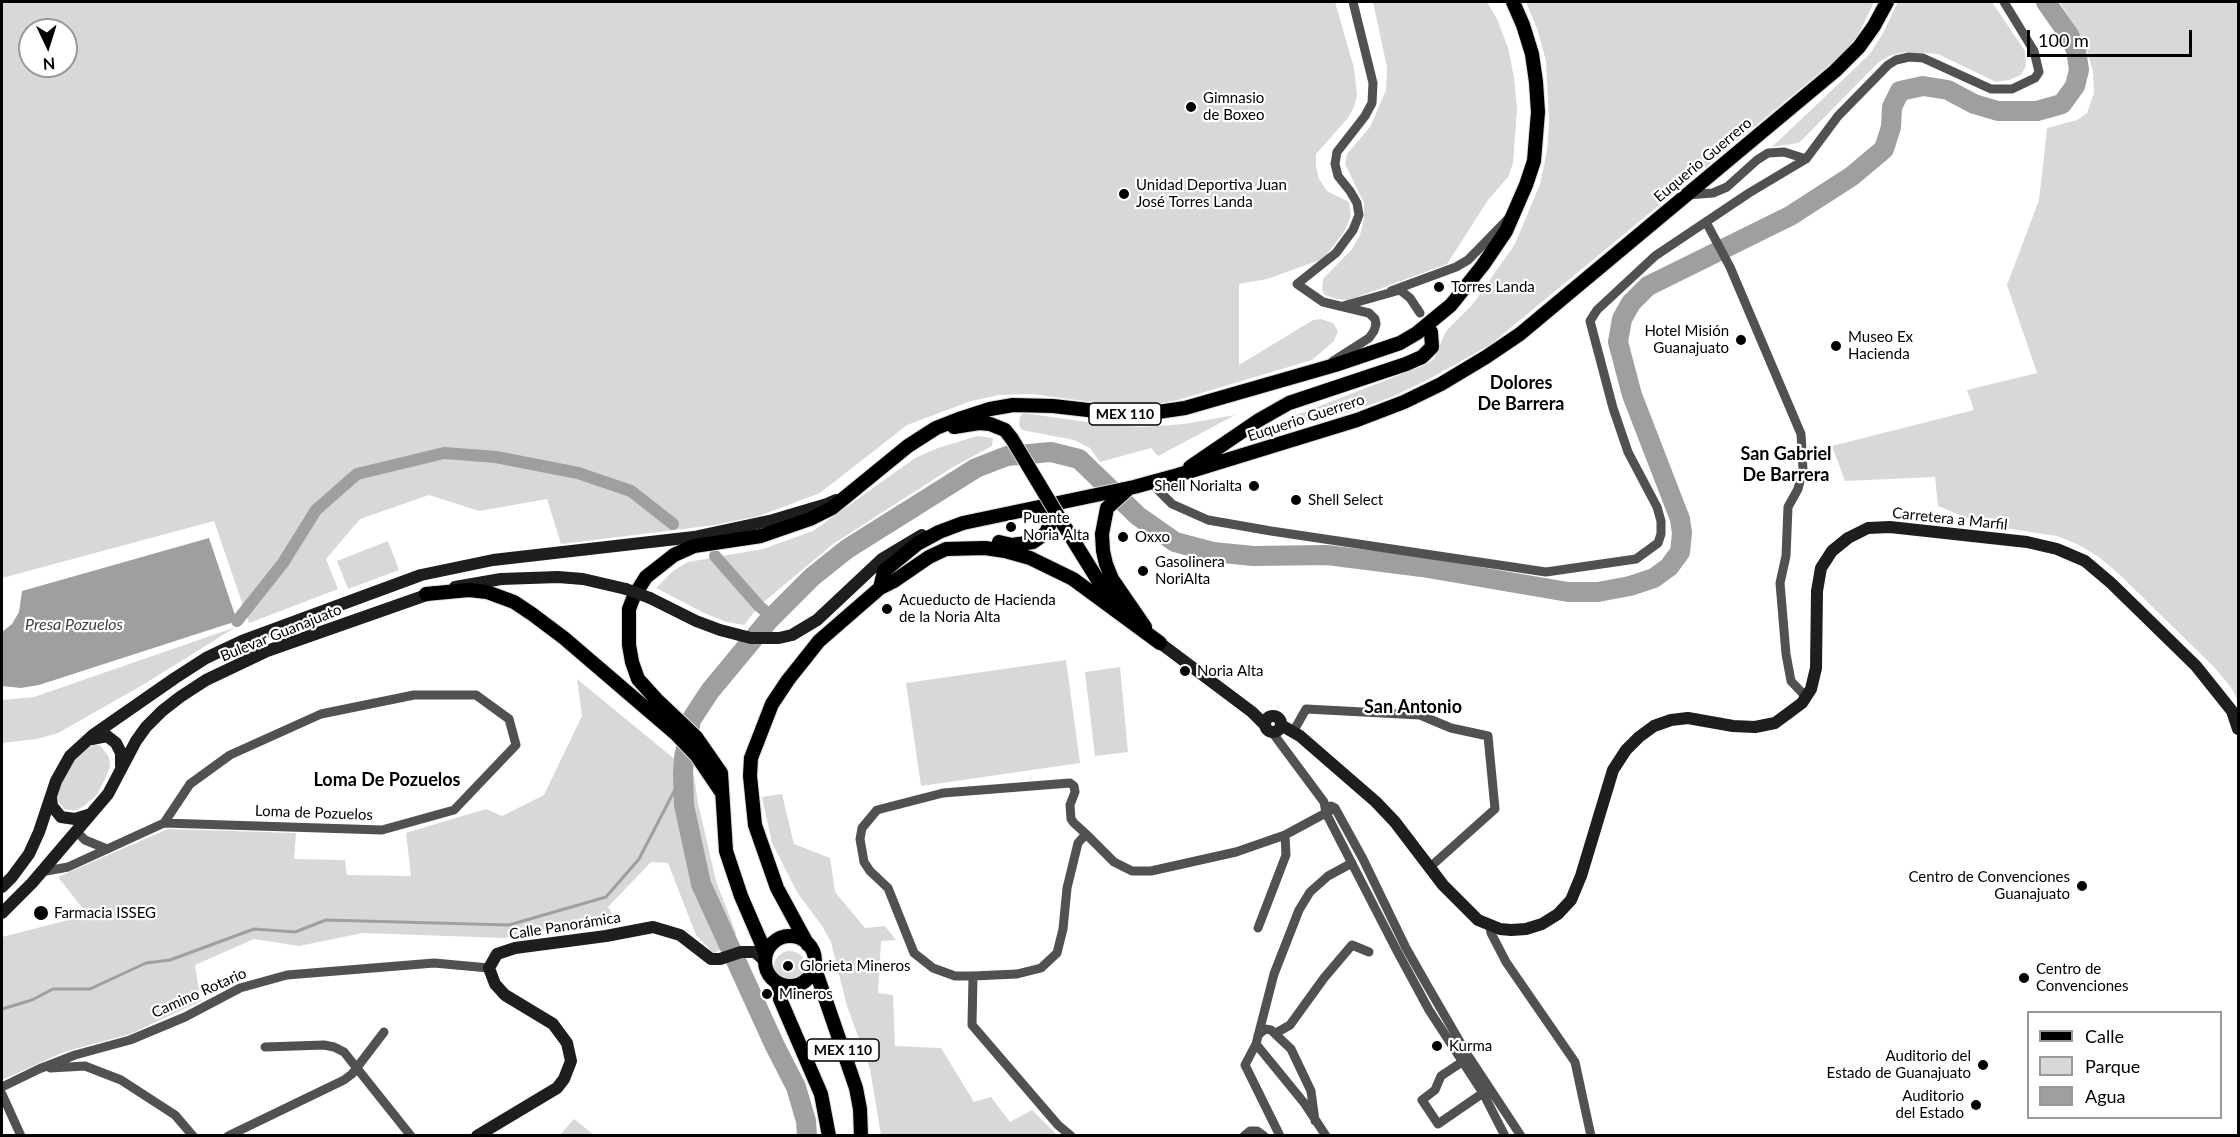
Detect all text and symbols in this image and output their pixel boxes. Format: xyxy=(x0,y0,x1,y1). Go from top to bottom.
north arrow xyxy=(18,18,78,78)
scale bar xyxy=(2030,18,2195,56)
text: 100 m xyxy=(2038,29,2089,51)
text: N xyxy=(42,55,56,74)
place label: Gimnasio de Boxeo xyxy=(1203,89,1264,124)
marker: Gimnasio de Boxeo xyxy=(1184,100,1198,114)
street label: Euquerio Guerrero xyxy=(1650,114,1756,206)
place label: Unidad Deportiva Juan José Torres Landa xyxy=(1136,176,1287,211)
marker: Unidad Deportiva Juan José Torres Landa xyxy=(1117,187,1131,201)
place label: Torres Landa xyxy=(1451,278,1535,296)
marker: Torres Landa xyxy=(1432,280,1446,294)
place label: Hotel Misión Guanajuato xyxy=(1644,322,1729,357)
place label: Museo Ex Hacienda xyxy=(1848,328,1913,363)
marker: Hotel Misión Guanajuato xyxy=(1734,333,1748,347)
marker: Museo Ex Hacienda xyxy=(1829,339,1843,353)
district label: Dolores De Barrera xyxy=(1478,372,1564,415)
street label: Euquerio Guerrero xyxy=(1245,391,1367,445)
road number: MEX 110 xyxy=(1089,403,1161,425)
district label: San Gabriel De Barrera xyxy=(1740,443,1832,486)
place label: Shell Norialta xyxy=(1154,477,1242,495)
marker: Shell Norialta xyxy=(1247,479,1261,493)
place label: Shell Select xyxy=(1308,491,1383,509)
marker: Shell Select xyxy=(1289,493,1303,507)
street label: Carretera a Marfil xyxy=(1891,504,2009,534)
place label: Puente Noria Alta xyxy=(1023,509,1090,544)
marker: Puente Noria Alta xyxy=(1004,520,1018,534)
place label: Oxxo xyxy=(1135,528,1170,546)
marker: Oxxo xyxy=(1116,530,1130,544)
place label: Gasolinera NoriAlta xyxy=(1155,553,1225,588)
marker: Gasolinera NoriAlta xyxy=(1136,564,1150,578)
place label: Acueducto de Hacienda de la Noria Alta xyxy=(899,591,1056,626)
street label: Bulevar Guanajuato xyxy=(218,600,344,666)
marker: Acueducto de Hacienda de la Noria Alta xyxy=(880,602,894,616)
water label: Presa Pozuelos xyxy=(25,615,123,635)
place label: Noria Alta xyxy=(1197,662,1264,680)
marker: Noria Alta xyxy=(1178,664,1192,678)
district label: San Antonio xyxy=(1364,696,1462,718)
district label: Loma De Pozuelos xyxy=(313,769,461,791)
street label: Loma de Pozuelos xyxy=(255,802,373,824)
place label: Centro de Convenciones Guanajuato xyxy=(1908,868,2070,903)
marker: Centro de Convenciones Guanajuato xyxy=(2075,879,2089,893)
marker: Farmacia ISSEG xyxy=(32,904,50,922)
place label: Farmacia ISSEG xyxy=(54,904,156,922)
street label: Calle Panorámica xyxy=(508,908,622,944)
place label: Glorieta Mineros xyxy=(800,957,910,975)
marker: Glorieta Mineros xyxy=(781,959,795,973)
place label: Centro de Convenciones xyxy=(2036,960,2128,995)
street label: Camino Rotario xyxy=(149,964,249,1022)
marker: Centro de Convenciones xyxy=(2017,971,2031,985)
place label: Mineros xyxy=(779,985,833,1003)
marker: Mineros xyxy=(760,987,774,1001)
legend xyxy=(2027,1011,2222,1119)
text: Calle xyxy=(2085,1025,2124,1047)
place label: Kurma xyxy=(1449,1037,1492,1055)
road number: MEX 110 xyxy=(807,1039,879,1061)
marker: Kurma xyxy=(1430,1039,1444,1053)
place label: Auditorio del Estado de Guanajuato xyxy=(1827,1047,1971,1082)
text: Parque xyxy=(2085,1055,2140,1077)
marker: Auditorio del Estado de Guanajuato xyxy=(1976,1058,1990,1072)
text: Agua xyxy=(2085,1085,2126,1107)
place label: Auditorio del Estado xyxy=(1896,1087,1964,1122)
marker: Auditorio del Estado xyxy=(1969,1098,1983,1112)

